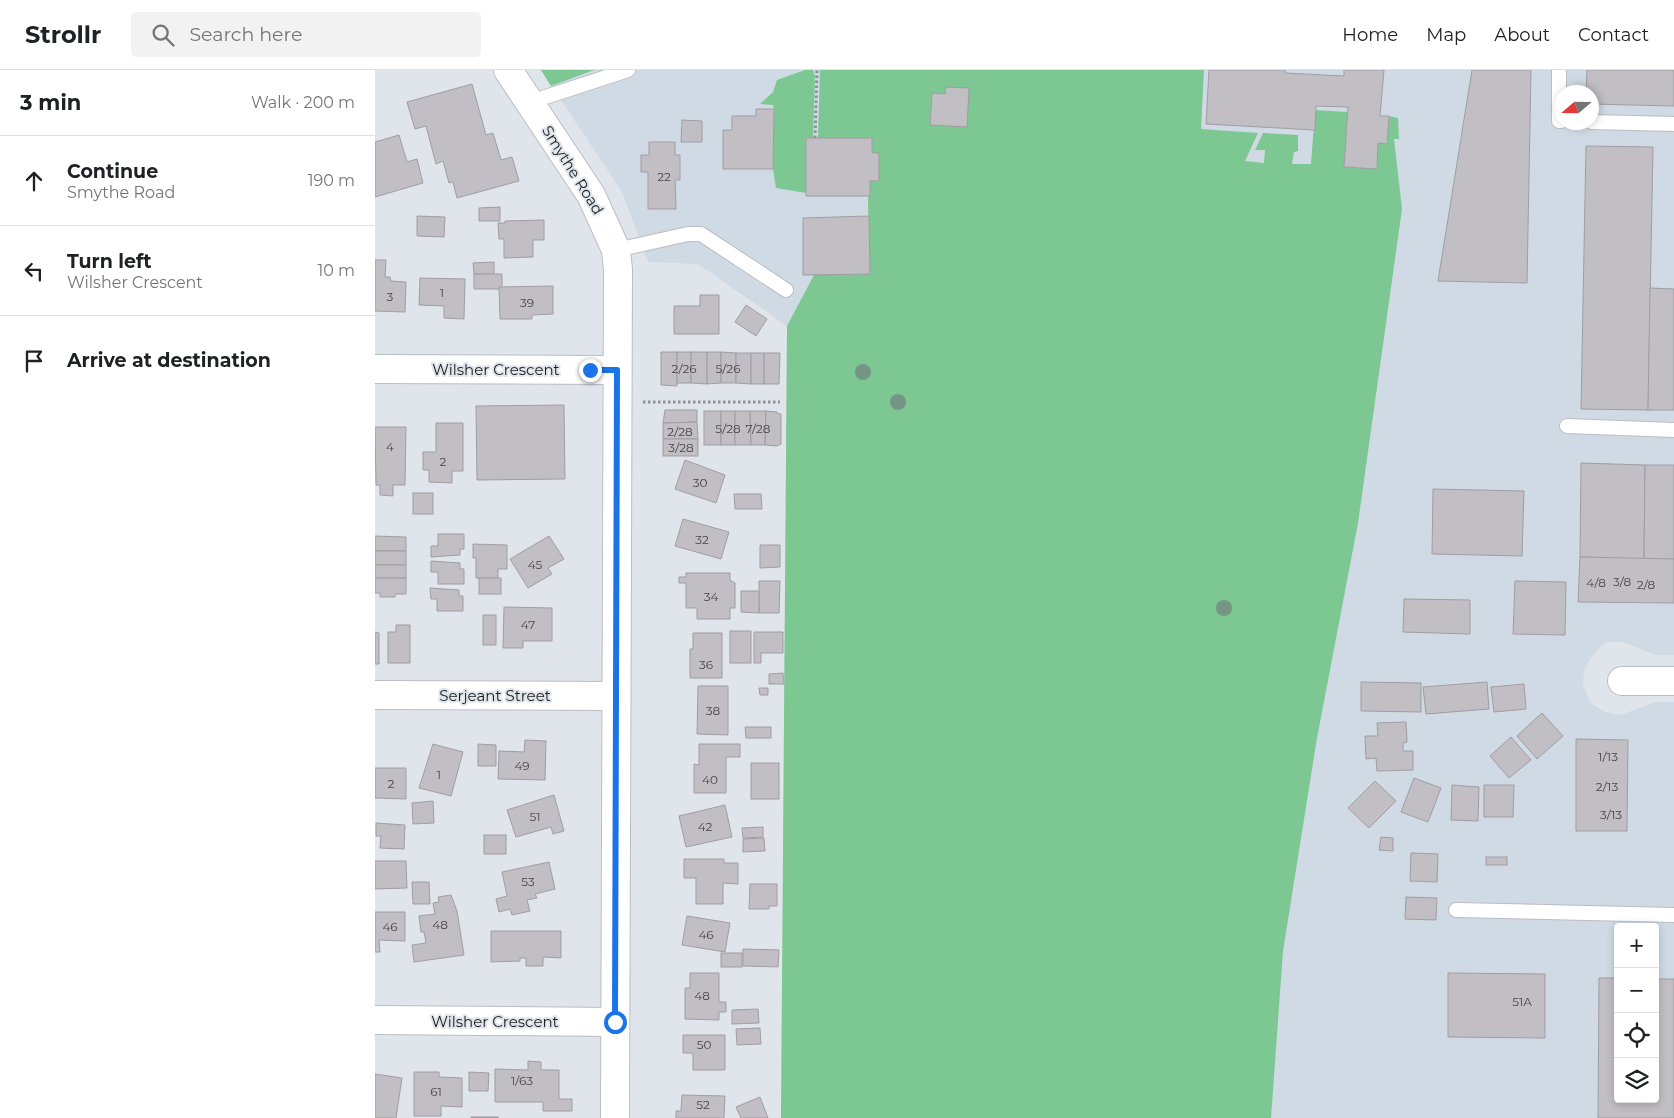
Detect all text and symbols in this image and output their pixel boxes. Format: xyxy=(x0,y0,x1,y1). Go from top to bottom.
search box xyxy=(131,12,481,57)
text: Strollr xyxy=(25,20,101,49)
icon: search xyxy=(149,21,177,49)
text: Search here xyxy=(189,23,302,46)
text: Home xyxy=(1342,24,1398,46)
text: Map xyxy=(1426,24,1466,46)
text: About xyxy=(1494,24,1550,46)
text: Contact xyxy=(1578,24,1649,46)
north arrow xyxy=(1554,85,1599,130)
text: 3 min xyxy=(20,90,81,115)
text: Walk · 200 m xyxy=(251,93,355,112)
street label: Smythe Road xyxy=(538,122,608,218)
text: Continue xyxy=(67,160,158,183)
icon: ahead xyxy=(20,167,48,195)
house number: 22 xyxy=(657,169,671,184)
text: 190 m xyxy=(308,171,355,190)
text: Smythe Road xyxy=(67,183,175,202)
text: Turn left xyxy=(67,250,152,273)
icon: left xyxy=(20,257,48,285)
text: 10 m xyxy=(317,261,355,280)
text: Wilsher Crescent xyxy=(67,273,203,292)
house number: 1 xyxy=(440,285,444,300)
house number: 3 xyxy=(387,289,394,304)
house number: 39 xyxy=(520,295,534,310)
icon: arrive xyxy=(20,347,48,375)
text: Arrive at destination xyxy=(67,349,271,372)
route end xyxy=(579,359,602,382)
street label: Wilsher Crescent xyxy=(432,360,560,379)
house number: 2/26 xyxy=(671,361,697,376)
house number: 5/26 xyxy=(716,361,740,376)
house number: 5/28 xyxy=(715,421,741,436)
house number: 7/28 xyxy=(745,421,771,436)
house number: 2/28 xyxy=(667,424,693,439)
house number: 4 xyxy=(386,439,394,454)
house number: 3/28 xyxy=(668,440,694,455)
house number: 2 xyxy=(440,454,447,469)
house number: 30 xyxy=(693,475,707,490)
house number: 32 xyxy=(695,532,709,547)
house number: 45 xyxy=(528,557,543,572)
house number: 3/8 xyxy=(1613,574,1631,589)
house number: 4/8 xyxy=(1586,575,1606,590)
house number: 2/8 xyxy=(1637,577,1656,592)
house number: 34 xyxy=(704,589,718,604)
house number: 47 xyxy=(521,617,535,632)
house number: 36 xyxy=(699,657,713,672)
street label: Serjeant Street xyxy=(439,686,551,705)
house number: 38 xyxy=(706,703,721,718)
house number: 1/13 xyxy=(1598,749,1618,764)
house number: 49 xyxy=(514,758,530,773)
house number: 1 xyxy=(437,767,441,782)
house number: 40 xyxy=(702,772,718,787)
house number: 2 xyxy=(388,776,395,791)
house number: 2/13 xyxy=(1596,779,1618,794)
house number: 3/13 xyxy=(1600,807,1622,822)
house number: 51 xyxy=(529,809,541,824)
house number: 42 xyxy=(698,819,713,834)
house number: 53 xyxy=(521,874,535,889)
house number: 48 xyxy=(432,917,448,932)
house number: 46 xyxy=(382,919,398,934)
map controls xyxy=(1614,923,1659,1103)
button: + xyxy=(1614,923,1659,968)
house number: 46 xyxy=(698,927,714,942)
button: − xyxy=(1614,968,1659,1013)
house number: 48 xyxy=(694,988,710,1003)
house number: 51A xyxy=(1512,994,1532,1009)
route start xyxy=(604,1011,627,1034)
street label: Wilsher Crescent xyxy=(431,1012,559,1031)
button: locate xyxy=(1614,1013,1659,1058)
house number: 50 xyxy=(697,1037,711,1052)
button: layers xyxy=(1614,1058,1659,1103)
house number: 1/63 xyxy=(511,1073,533,1088)
house number: 61 xyxy=(430,1084,442,1099)
house number: 52 xyxy=(696,1097,710,1112)

